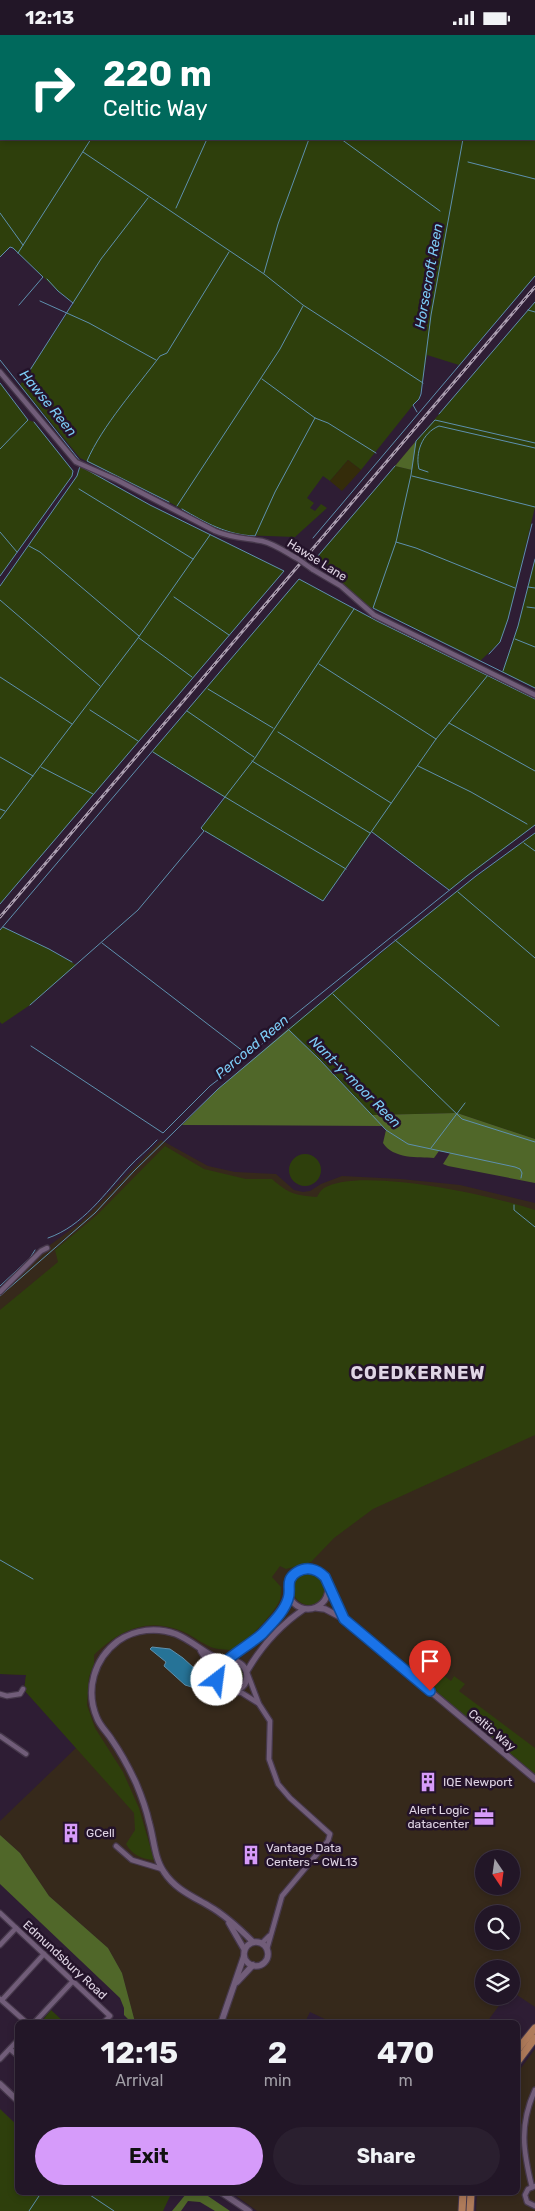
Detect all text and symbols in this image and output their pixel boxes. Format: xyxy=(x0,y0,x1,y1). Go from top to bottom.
text: 12:13 xyxy=(25,6,74,29)
text: 220 m xyxy=(103,53,212,95)
icon: right xyxy=(20,55,85,120)
text: Celtic Way xyxy=(103,95,208,122)
water label: Horsecroft Reen xyxy=(411,222,447,330)
water label: Hawse Reen xyxy=(16,366,80,440)
street label: Hawse Lane xyxy=(285,536,350,584)
water label: Percoed Reen xyxy=(212,1011,292,1083)
water label: Nant-y-moor Reen xyxy=(306,1033,404,1131)
district label: COEDKERNEW xyxy=(350,1362,486,1384)
pin xyxy=(409,1640,451,1691)
icon: arrive xyxy=(416,1647,444,1675)
position arrow xyxy=(190,1653,242,1705)
street label: Celtic Way xyxy=(466,1706,519,1754)
building icon: IQE Newport xyxy=(417,1771,439,1793)
place label: IQE Newport xyxy=(443,1775,513,1789)
place label: Alert Logic datacenter xyxy=(407,1803,469,1831)
office icon: Alert Logic datacenter xyxy=(473,1806,495,1828)
building icon: GCell xyxy=(60,1822,82,1844)
place label: GCell xyxy=(86,1826,115,1840)
place label: Vantage Data Centers - CWL13 xyxy=(266,1841,358,1869)
building icon: Vantage Data Centers - CWL13 xyxy=(240,1844,262,1866)
north arrow xyxy=(475,1850,520,1895)
map controls xyxy=(475,1850,520,2005)
button: search xyxy=(475,1905,520,1950)
street label: Edmundsbury Road xyxy=(20,1918,110,2002)
button: layers xyxy=(475,1960,520,2005)
text: 12:15 xyxy=(101,2035,178,2071)
text: 2 xyxy=(268,2035,287,2071)
text: 470 xyxy=(377,2035,434,2071)
text: Arrival xyxy=(115,2071,163,2090)
text: min xyxy=(264,2071,291,2090)
text: m xyxy=(399,2071,413,2090)
button: Exit xyxy=(35,2127,263,2185)
button: Share xyxy=(273,2127,500,2185)

